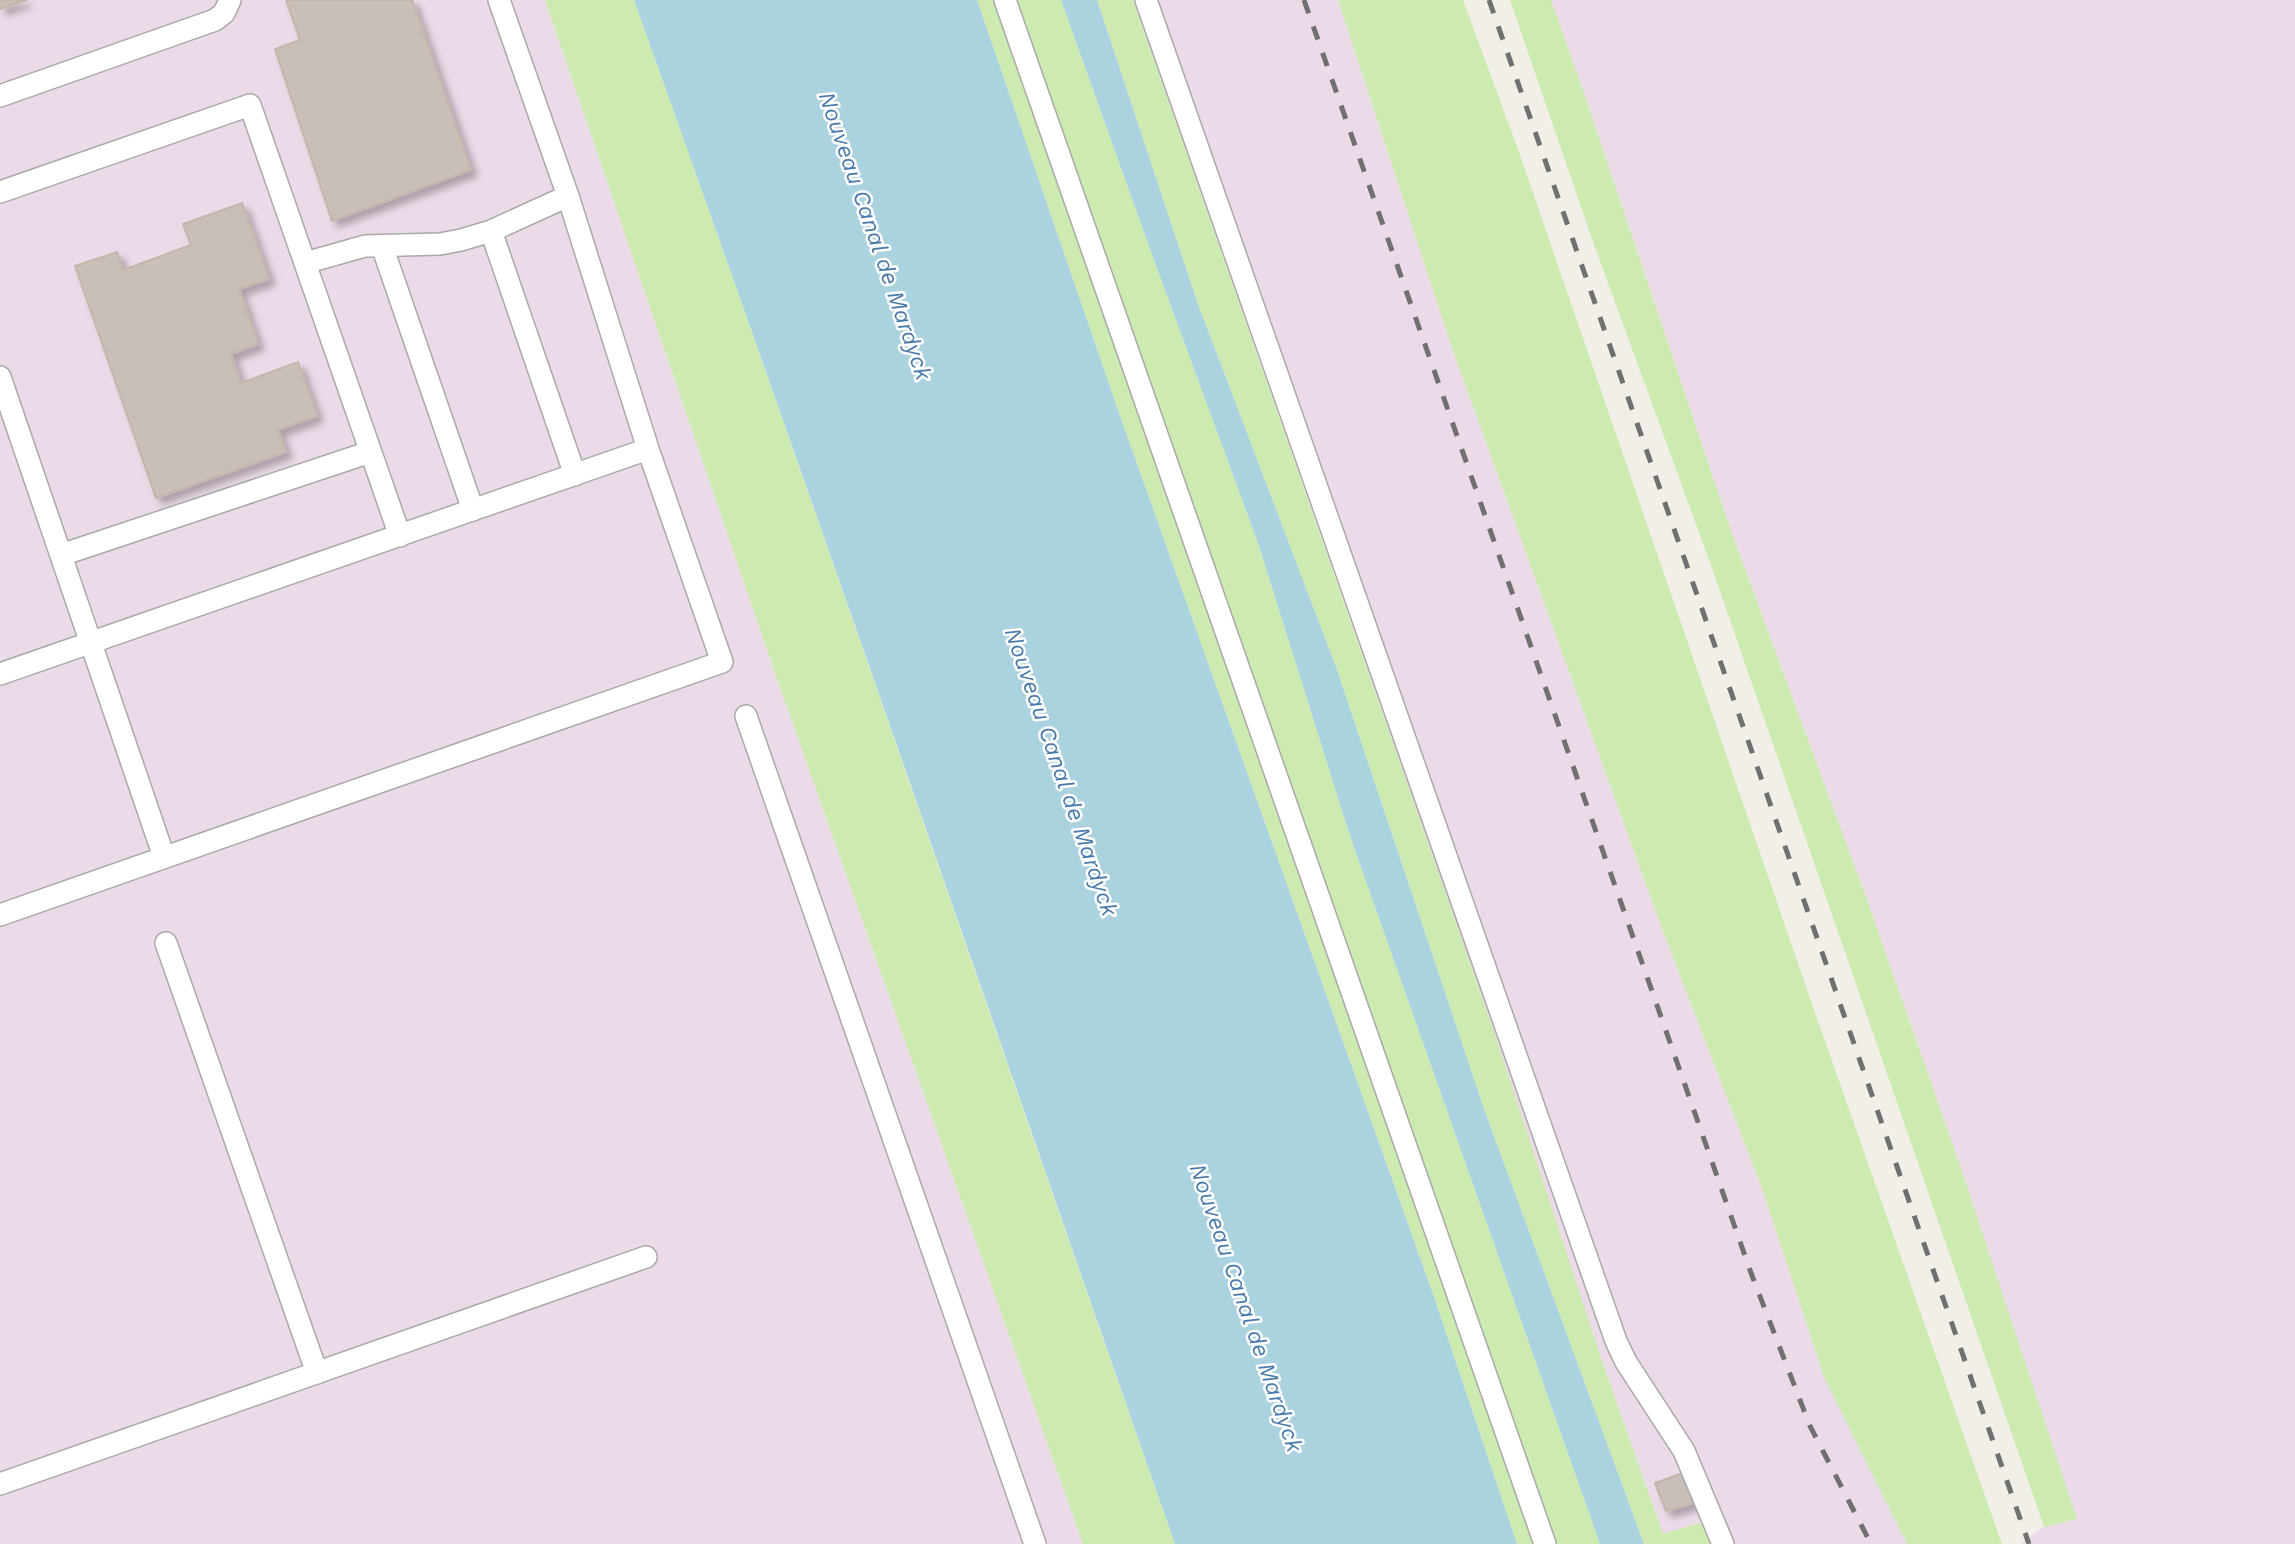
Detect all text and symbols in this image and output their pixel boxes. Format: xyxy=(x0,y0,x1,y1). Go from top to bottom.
water label: Nouveau Canal de Mardyck xyxy=(813,88,938,385)
water label: Nouveau Canal de Mardyck xyxy=(999,624,1124,921)
water label: Nouveau Canal de Mardyck xyxy=(1184,1160,1309,1457)

